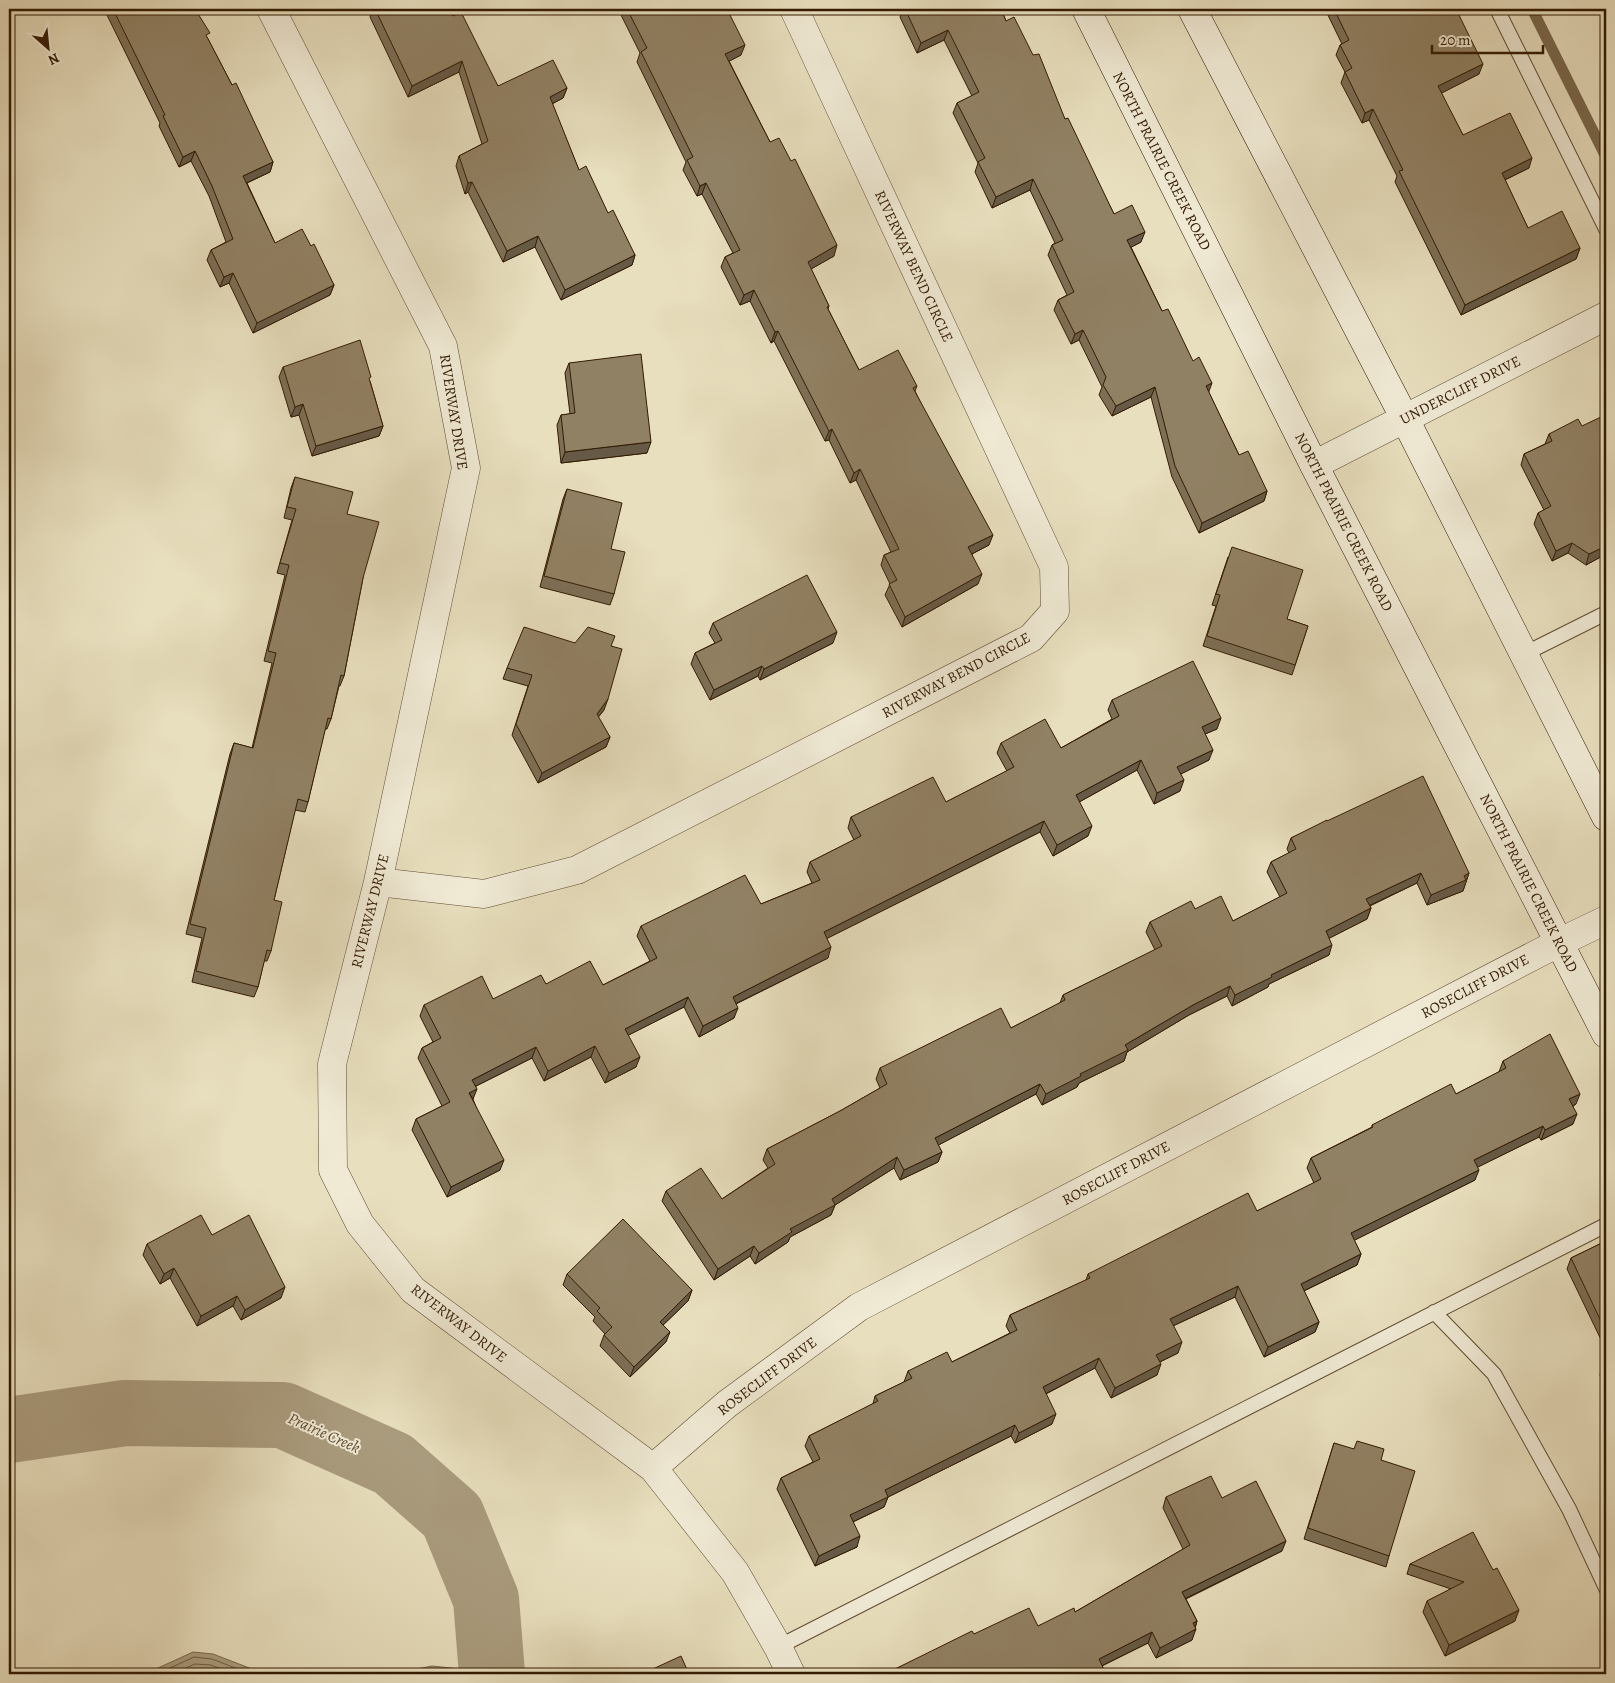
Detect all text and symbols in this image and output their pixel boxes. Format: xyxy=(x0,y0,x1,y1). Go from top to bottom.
north arrow xyxy=(22,22,72,72)
scale bar xyxy=(1432,22,1544,54)
text: 20 m xyxy=(1440,30,1471,50)
text: N xyxy=(45,48,63,70)
street label: NORTH PRAIRIE CREEK ROAD xyxy=(1108,68,1216,254)
street label: RIVERWAY BEND CIRCLE xyxy=(870,187,958,345)
street label: UNDERCLIFF DRIVE xyxy=(1396,351,1524,429)
street label: RIVERWAY DRIVE xyxy=(435,353,473,471)
street label: NORTH PRAIRIE CREEK ROAD xyxy=(1290,429,1398,615)
street label: RIVERWAY BEND CIRCLE xyxy=(878,627,1034,723)
street label: NORTH PRAIRIE CREEK ROAD xyxy=(1475,790,1583,976)
street label: RIVERWAY DRIVE xyxy=(346,852,394,970)
street label: ROSECLIFF DRIVE xyxy=(1418,949,1532,1023)
street label: ROSECLIFF DRIVE xyxy=(1059,1136,1173,1210)
street label: RIVERWAY DRIVE xyxy=(407,1279,511,1367)
street label: ROSECLIFF DRIVE xyxy=(713,1332,821,1420)
water label: Prairie Creek xyxy=(284,1407,364,1459)

